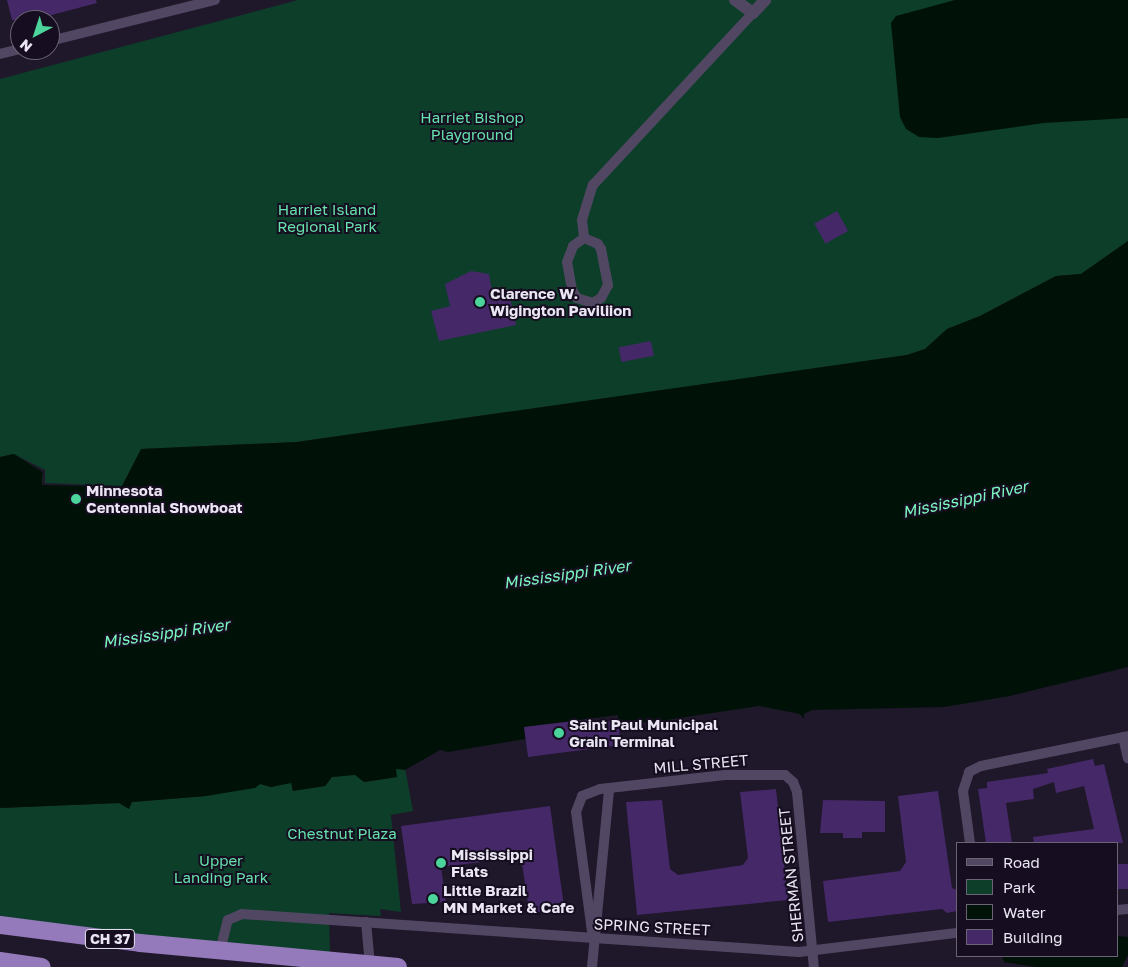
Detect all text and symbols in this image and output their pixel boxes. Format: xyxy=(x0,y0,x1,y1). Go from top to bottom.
north arrow xyxy=(10,10,60,60)
text: N xyxy=(16,36,35,56)
park label: Harriet Bishop Playground xyxy=(420,108,524,143)
park label: Harriet Island Regional Park xyxy=(277,200,377,235)
place label: Clarence W. Wigington Paviliion xyxy=(490,284,631,319)
marker: Clarence W. Wigington Paviliion xyxy=(474,296,486,308)
water label: Mississippi River xyxy=(900,476,1030,522)
place label: Minnesota Centennial Showboat xyxy=(86,481,243,516)
marker: Minnesota Centennial Showboat xyxy=(70,493,82,505)
water label: Mississippi River xyxy=(502,556,632,592)
water label: Mississippi River xyxy=(101,615,231,651)
place label: Saint Paul Municipal Grain Terminal xyxy=(569,715,718,750)
marker: Saint Paul Municipal Grain Terminal xyxy=(553,727,565,739)
street label: MILL STREET xyxy=(653,751,749,777)
street label: SHERMAN STREET xyxy=(775,807,807,943)
park label: Chestnut Plaza xyxy=(287,825,397,843)
legend xyxy=(956,842,1118,957)
place label: Mississippi Flats xyxy=(451,845,533,880)
park label: Upper Landing Park xyxy=(174,851,268,886)
text: Road xyxy=(1003,853,1040,871)
marker: Mississippi Flats xyxy=(435,857,447,869)
text: Park xyxy=(1003,878,1035,896)
place label: Little Brazil MN Market & Cafe xyxy=(443,881,574,916)
marker: Little Brazil MN Market & Cafe xyxy=(427,893,439,905)
text: Water xyxy=(1003,903,1046,921)
street label: SPRING STREET xyxy=(593,915,711,939)
road number: CH 37 xyxy=(84,928,136,951)
text: Building xyxy=(1003,928,1063,946)

